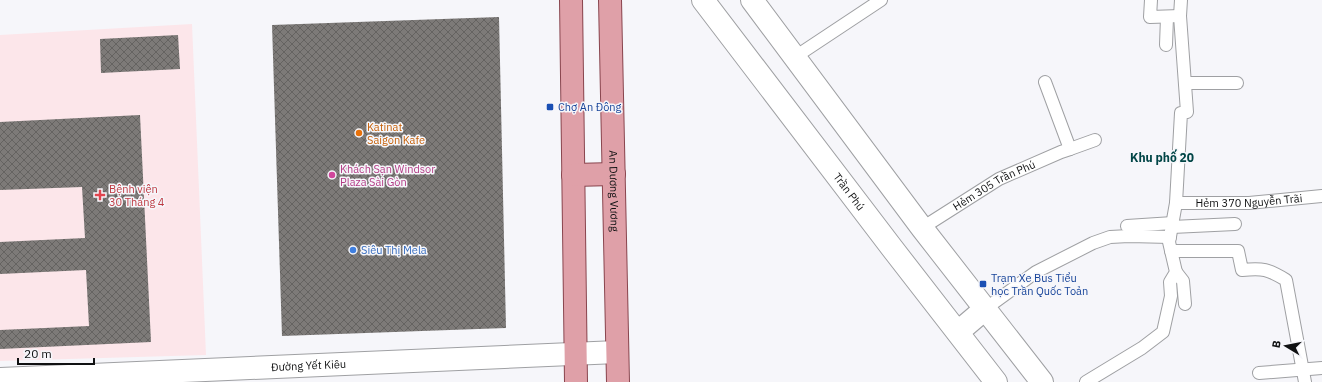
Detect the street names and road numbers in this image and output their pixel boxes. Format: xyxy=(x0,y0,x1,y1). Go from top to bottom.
street label: An Dương Vương xyxy=(606,150,622,232)
street label: Hẻm 305 Trần Phú xyxy=(950,157,1037,214)
street label: Trần Phú xyxy=(830,170,868,213)
street label: Hẻm 370 Nguyễn Trãi xyxy=(1195,191,1303,210)
street label: Đường Yết Kiêu xyxy=(271,357,347,374)

